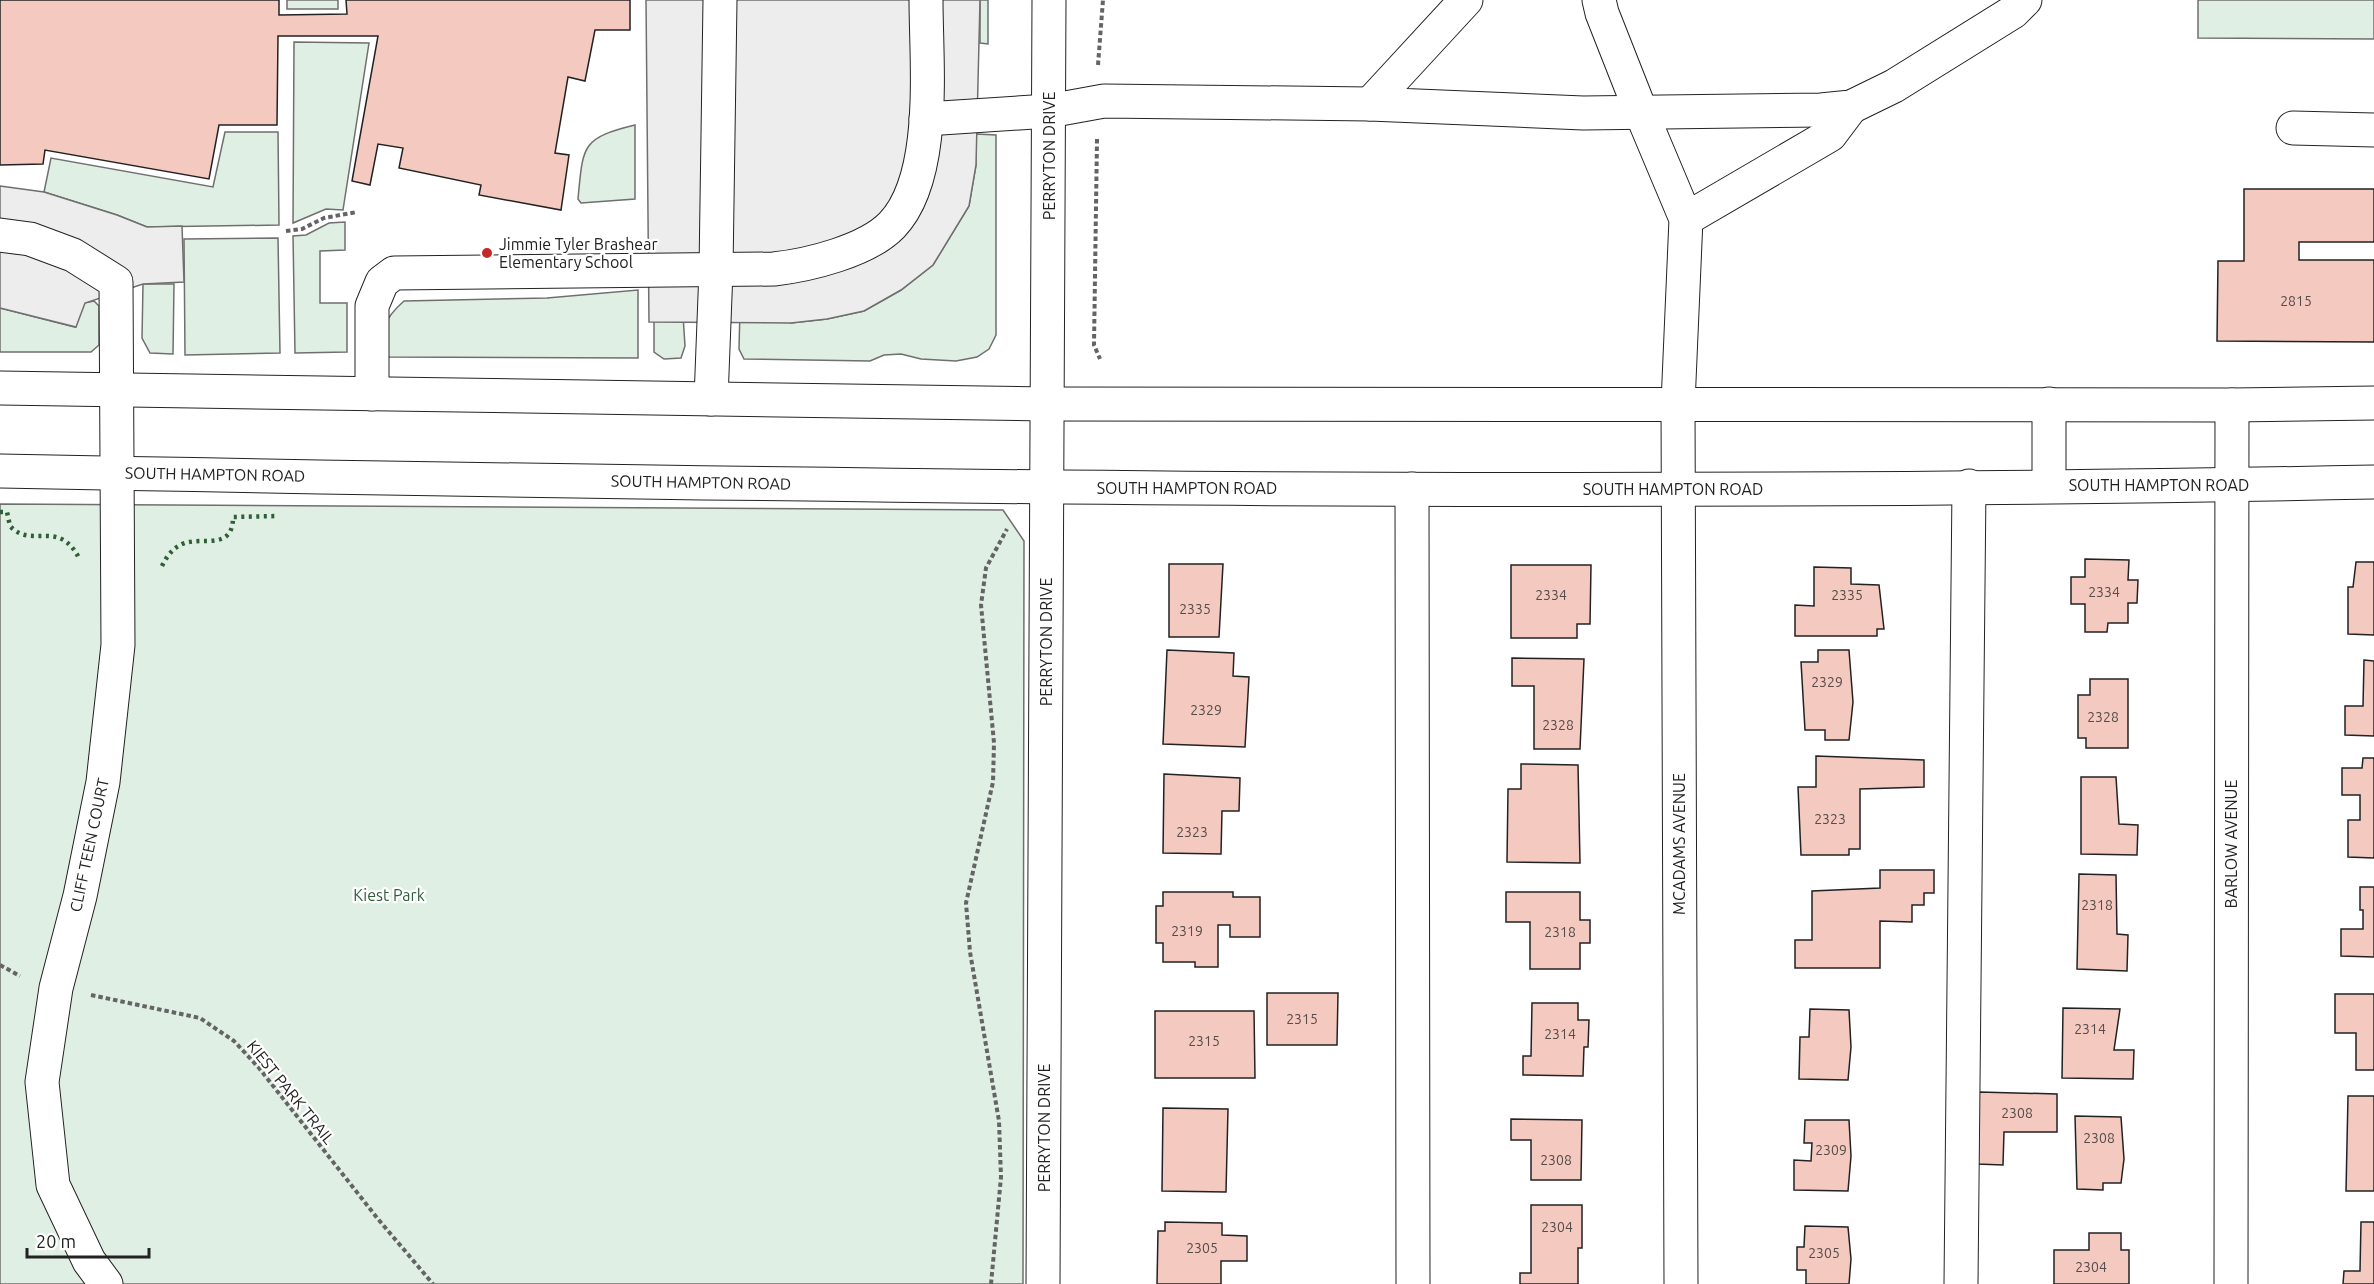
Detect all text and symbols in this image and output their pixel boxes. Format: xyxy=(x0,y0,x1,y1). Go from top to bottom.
street label: PERRYTON DRIVE xyxy=(1040,92,1058,220)
place label: Jimmie Tyler Brashear Elementary School xyxy=(499,235,657,271)
marker: Jimmie Tyler Brashear Elementary School xyxy=(480,246,494,260)
house number: 2815 xyxy=(2280,293,2312,309)
street label: SOUTH HAMPTON ROAD xyxy=(125,463,305,485)
street label: SOUTH HAMPTON ROAD xyxy=(611,471,791,493)
street label: SOUTH HAMPTON ROAD xyxy=(2069,476,2249,494)
street label: SOUTH HAMPTON ROAD xyxy=(1097,479,1277,497)
street label: SOUTH HAMPTON ROAD xyxy=(1583,480,1763,498)
street label: PERRYTON DRIVE xyxy=(1037,578,1055,706)
house number: 2334 xyxy=(2088,584,2120,600)
house number: 2334 xyxy=(1535,587,1567,603)
house number: 2335 xyxy=(1831,587,1863,603)
house number: 2335 xyxy=(1179,601,1211,617)
house number: 2329 xyxy=(1811,674,1843,690)
house number: 2329 xyxy=(1190,702,1222,718)
house number: 2328 xyxy=(2087,709,2119,725)
house number: 2328 xyxy=(1542,717,1574,733)
street label: MCADAMS AVENUE xyxy=(1670,773,1688,915)
street label: CLIFF TEEN COURT xyxy=(66,776,112,914)
street label: BARLOW AVENUE xyxy=(2222,779,2240,909)
house number: 2323 xyxy=(1814,811,1846,827)
house number: 2323 xyxy=(1176,824,1208,840)
park label: Kiest Park xyxy=(353,886,425,904)
house number: 2318 xyxy=(2081,897,2113,913)
house number: 2319 xyxy=(1171,923,1203,939)
house number: 2318 xyxy=(1544,924,1576,940)
house number: 2315 xyxy=(1286,1011,1318,1027)
house number: 2314 xyxy=(2074,1021,2106,1037)
house number: 2314 xyxy=(1544,1026,1576,1042)
house number: 2315 xyxy=(1188,1033,1220,1049)
street label: KIEST PARK TRAIL xyxy=(244,1036,338,1148)
street label: PERRYTON DRIVE xyxy=(1035,1064,1053,1192)
house number: 2308 xyxy=(2001,1105,2033,1121)
house number: 2308 xyxy=(2083,1130,2115,1146)
house number: 2309 xyxy=(1815,1142,1847,1158)
house number: 2308 xyxy=(1540,1152,1572,1168)
house number: 2304 xyxy=(1541,1219,1573,1235)
scale bar xyxy=(27,1221,148,1259)
text: 20 m xyxy=(36,1231,76,1251)
house number: 2305 xyxy=(1186,1240,1218,1256)
house number: 2305 xyxy=(1808,1245,1840,1261)
house number: 2304 xyxy=(2075,1259,2107,1275)

